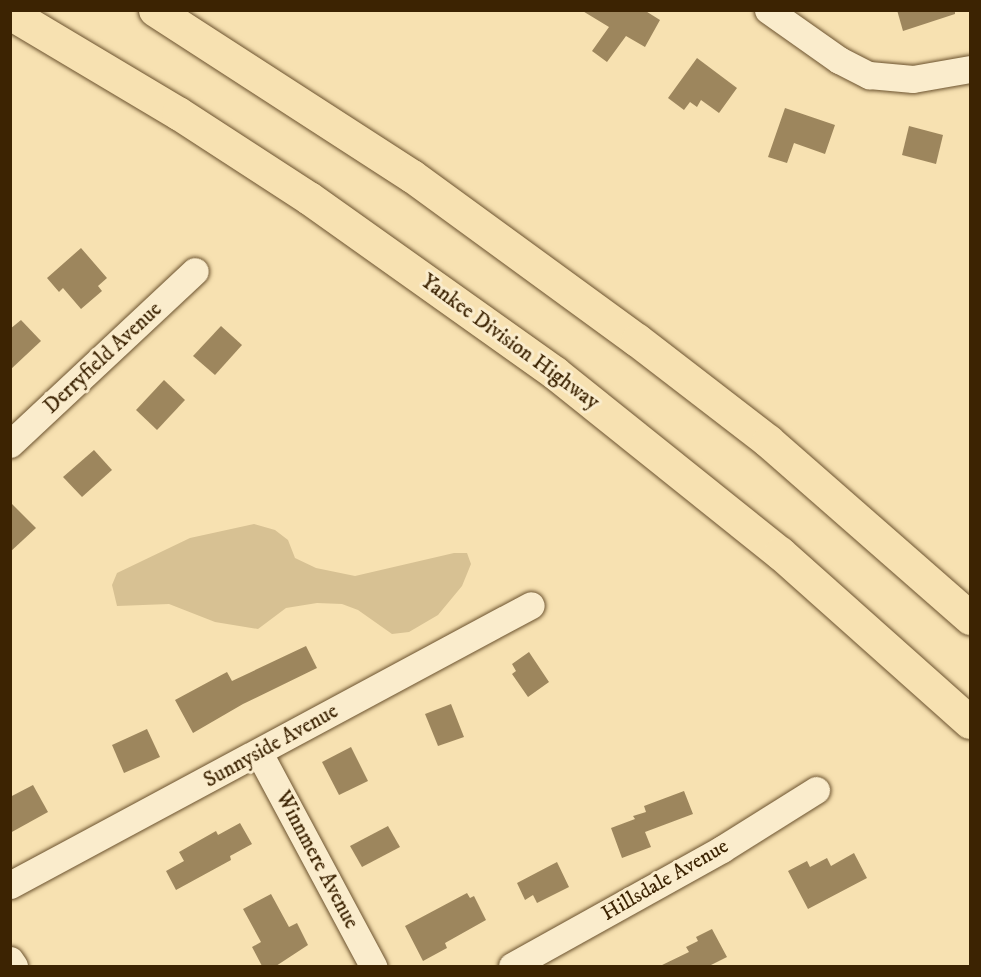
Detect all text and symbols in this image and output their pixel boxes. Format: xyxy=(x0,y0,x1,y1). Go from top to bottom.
street label: Yankee Division Highway xyxy=(416,269,604,415)
street label: Derryfield Avenue xyxy=(39,297,167,419)
street label: Sunnyside Avenue xyxy=(199,699,343,793)
street label: Winnmere Avenue xyxy=(270,787,364,933)
street label: Hillsdale Avenue xyxy=(597,834,733,926)

